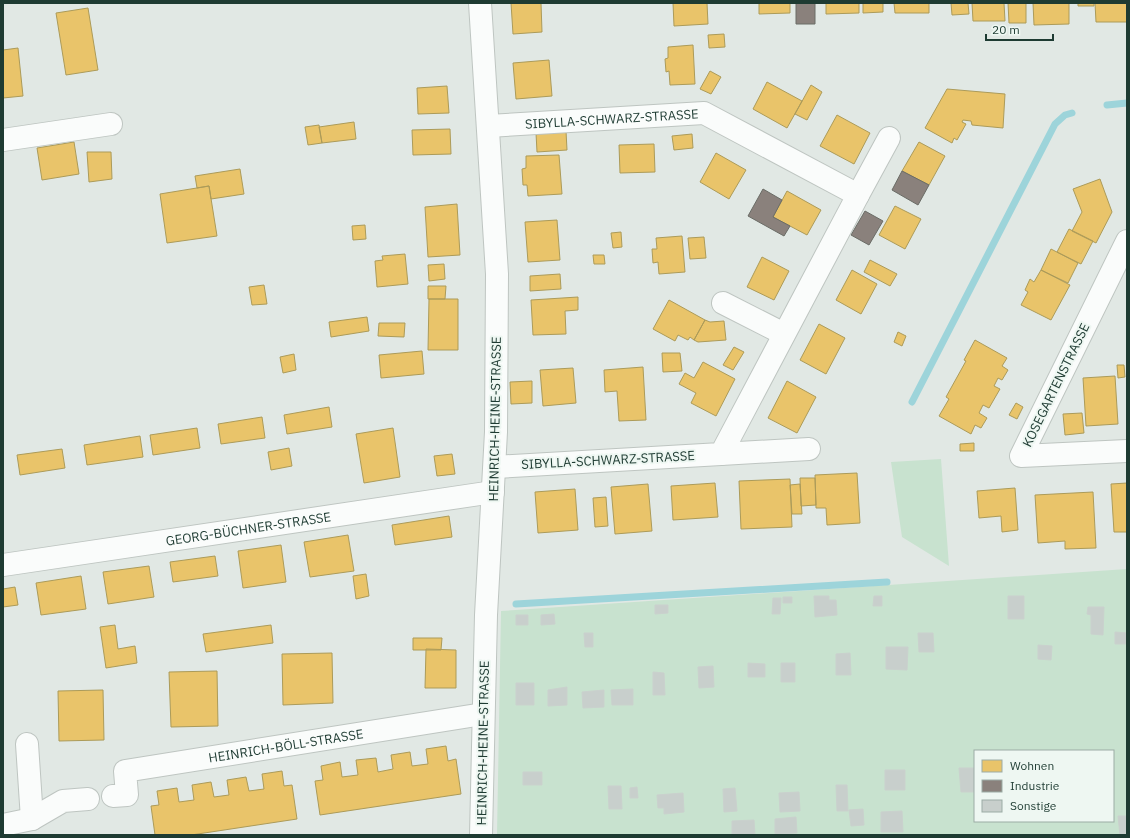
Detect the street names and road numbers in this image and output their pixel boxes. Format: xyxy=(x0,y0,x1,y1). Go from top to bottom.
street label: SIBYLLA-SCHWARZ-STRASSE xyxy=(524,105,699,132)
street label: KOSEGARTENSTRASSE xyxy=(1019,320,1093,450)
street label: HEINRICH-HEINE-STRASSE xyxy=(485,336,505,502)
street label: SIBYLLA-SCHWARZ-STRASSE xyxy=(521,447,695,473)
street label: GEORG-BÜCHNER-STRASSE xyxy=(164,508,332,549)
street label: HEINRICH-HEINE-STRASSE xyxy=(473,660,493,826)
street label: HEINRICH-BÖLL-STRASSE xyxy=(207,725,364,766)

